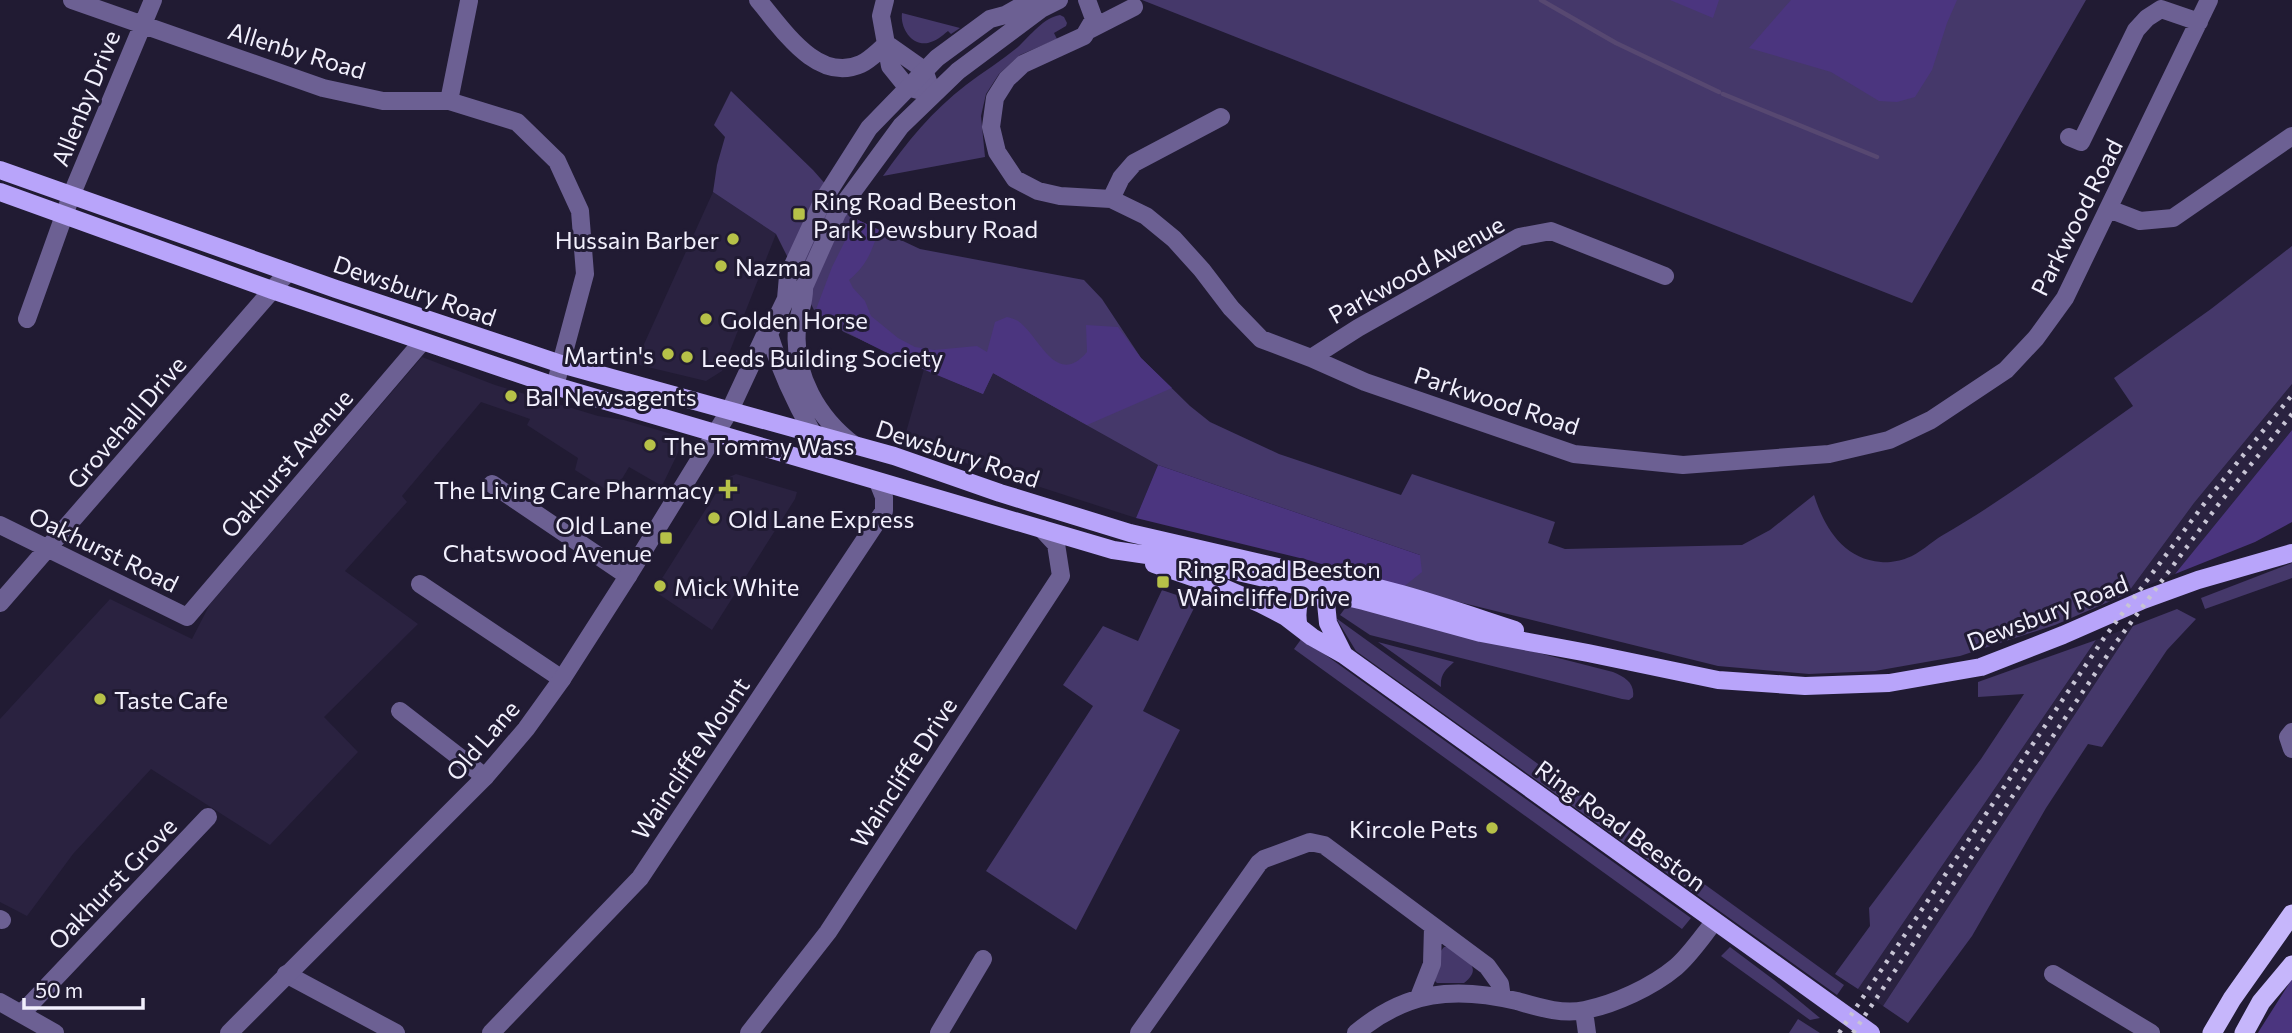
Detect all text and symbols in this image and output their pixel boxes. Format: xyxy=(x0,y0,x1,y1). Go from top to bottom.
street label: Allenby Road xyxy=(225,15,369,85)
street label: Allenby Drive xyxy=(45,26,125,170)
street label: Parkwood Road xyxy=(2024,134,2128,300)
place label: Ring Road Beeston Park Dewsbury Road xyxy=(813,186,1038,243)
marker: Ring Road Beeston Park Dewsbury Road xyxy=(791,206,807,222)
street label: Parkwood Avenue xyxy=(1323,209,1509,329)
place label: Hussain Barber xyxy=(555,225,719,254)
marker: Hussain Barber xyxy=(725,231,741,247)
street label: Dewsbury Road xyxy=(330,249,500,331)
place label: Nazma xyxy=(735,252,811,281)
marker: Nazma xyxy=(713,258,729,274)
place label: Golden Horse xyxy=(720,305,868,334)
marker: Golden Horse xyxy=(698,311,714,327)
place label: Martin's xyxy=(564,340,654,369)
place label: Leeds Building Society xyxy=(701,343,943,372)
marker: Martin's xyxy=(660,346,676,362)
marker: Leeds Building Society xyxy=(679,349,695,365)
street label: Grovehall Drive xyxy=(61,350,191,494)
street label: Parkwood Road xyxy=(1411,360,1583,440)
place label: Bal Newsagents xyxy=(525,382,697,411)
street label: Oakhurst Avenue xyxy=(214,383,358,543)
marker: Bal Newsagents xyxy=(503,388,519,404)
street label: Dewsbury Road xyxy=(873,413,1043,493)
place label: The Tommy Wass xyxy=(664,431,854,460)
marker: The Tommy Wass xyxy=(642,437,658,453)
place label: The Living Care Pharmacy xyxy=(434,475,714,504)
marker: The Living Care Pharmacy xyxy=(720,481,736,497)
street label: Oakhurst Road xyxy=(24,500,184,598)
place label: Old Lane Express xyxy=(728,504,914,533)
place label: Old Lane Chatswood Avenue xyxy=(443,510,652,567)
marker: Old Lane Express xyxy=(706,510,722,526)
marker: Old Lane Chatswood Avenue xyxy=(658,530,674,546)
place label: Ring Road Beeston Waincliffe Drive xyxy=(1177,554,1381,611)
street label: Dewsbury Road xyxy=(1962,568,2132,656)
place label: Mick White xyxy=(674,572,799,601)
marker: Ring Road Beeston Waincliffe Drive xyxy=(1155,574,1171,590)
marker: Mick White xyxy=(652,578,668,594)
street label: Waincliffe Mount xyxy=(625,671,755,845)
place label: Taste Cafe xyxy=(114,685,228,714)
marker: Taste Cafe xyxy=(92,691,108,707)
street label: Waincliffe Drive xyxy=(844,692,962,852)
street label: Old Lane xyxy=(439,694,525,786)
street label: Ring Road Beeston xyxy=(1530,753,1712,897)
street label: Oakhurst Grove xyxy=(42,811,182,955)
place label: Kircole Pets xyxy=(1349,814,1478,843)
marker: Kircole Pets xyxy=(1484,820,1500,836)
scale bar xyxy=(24,967,144,1011)
text: 50 m xyxy=(35,977,83,1002)

